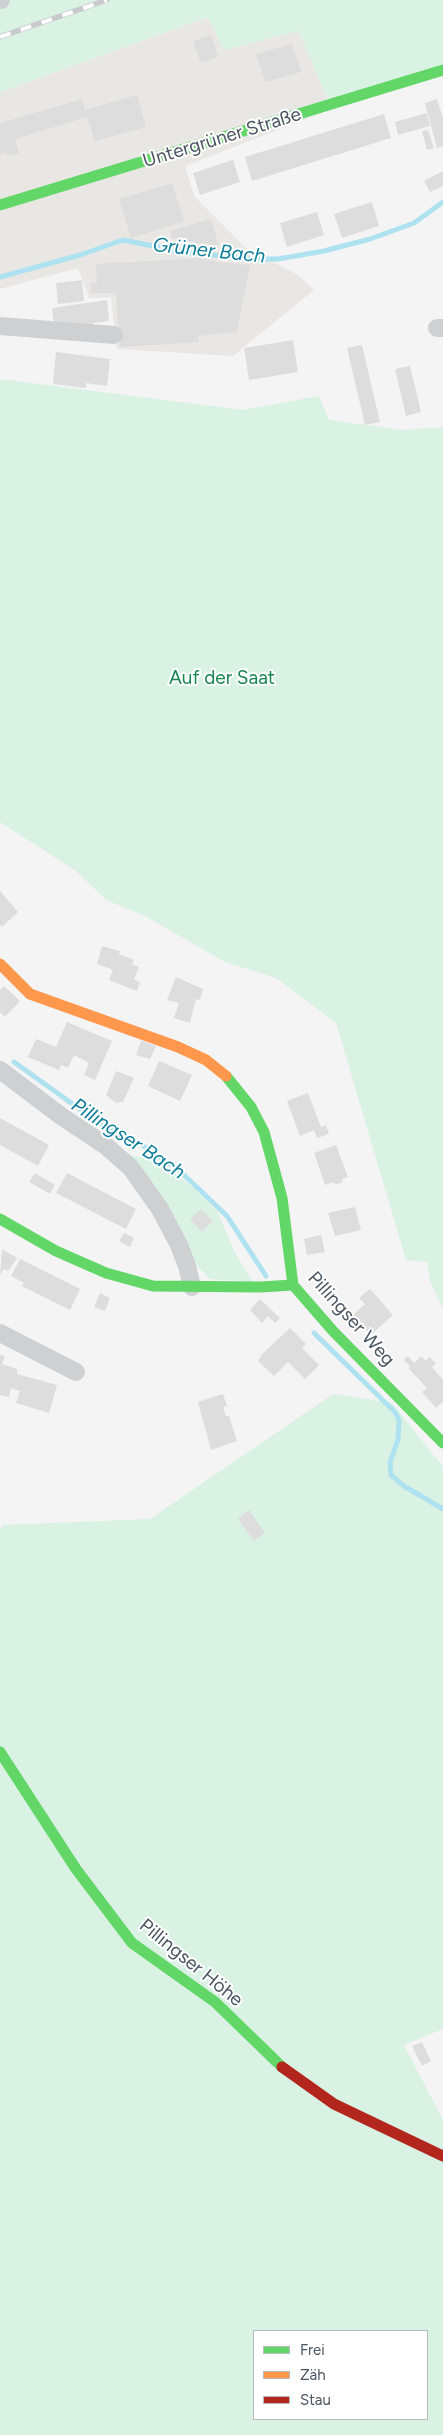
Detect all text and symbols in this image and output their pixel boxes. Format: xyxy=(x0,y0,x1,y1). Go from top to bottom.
street label: Untergrüner Straße xyxy=(140,103,304,173)
water label: Grüner Bach xyxy=(152,233,266,269)
park label: Auf der Saat xyxy=(169,667,275,689)
water label: Pillingser Bach xyxy=(67,1093,189,1185)
street label: Pillingser Weg xyxy=(303,1267,399,1371)
street label: Pillingser Höhe xyxy=(135,1914,247,2012)
legend xyxy=(253,2330,428,2420)
text: Frei xyxy=(300,2341,325,2359)
text: Zäh xyxy=(300,2366,326,2384)
text: Stau xyxy=(300,2391,331,2409)

